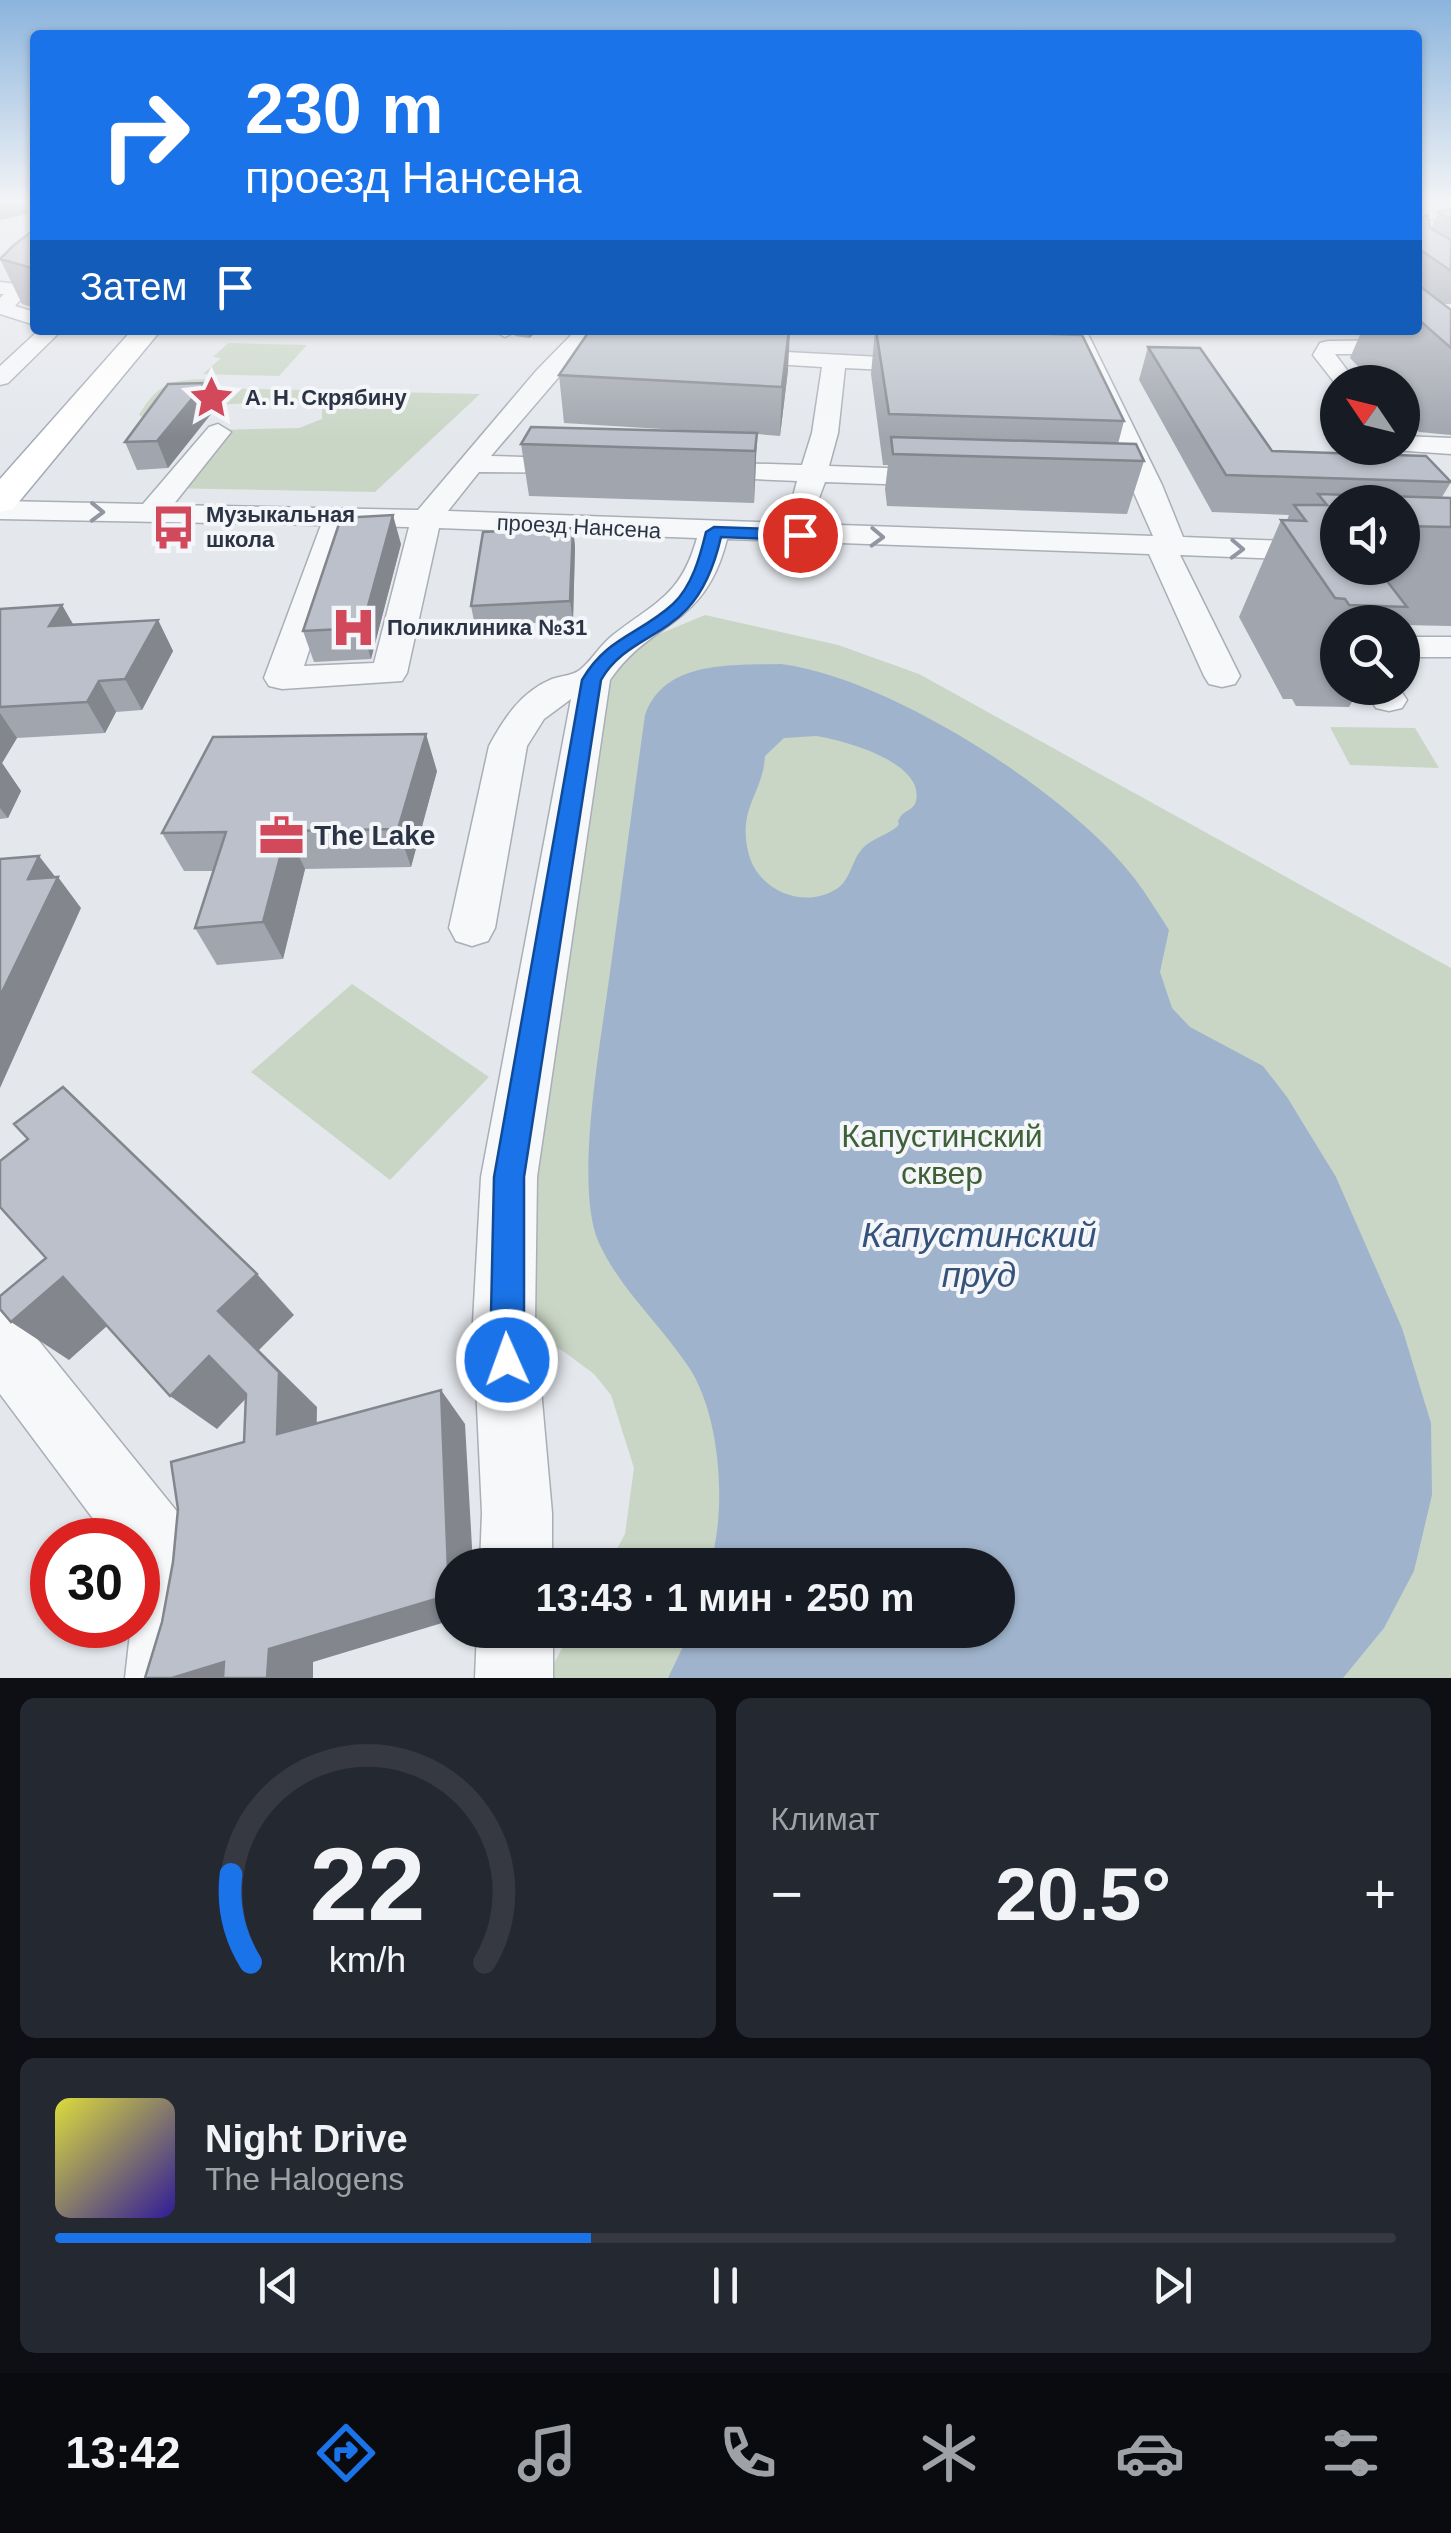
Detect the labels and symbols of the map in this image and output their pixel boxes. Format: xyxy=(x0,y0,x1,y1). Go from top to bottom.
north arrow xyxy=(1320,365,1420,465)
place icon: А. Н. Скрябину xyxy=(188,373,236,421)
place label: А. Н. Скрябину xyxy=(245,385,408,410)
pin xyxy=(758,493,843,578)
one-way arrow xyxy=(90,501,106,522)
place label: Музыкальная школа xyxy=(206,502,355,552)
bus stop icon: Музыкальная школа xyxy=(149,503,197,551)
street label: проезд Нансена xyxy=(496,510,663,543)
one-way arrow xyxy=(870,527,886,548)
one-way arrow xyxy=(1229,538,1245,559)
hospital icon: Поликлиника №31 xyxy=(330,603,378,651)
place label: Поликлиника №31 xyxy=(387,615,587,640)
office icon: The Lake xyxy=(257,811,305,859)
place label: The Lake xyxy=(314,820,435,851)
park label: Капустинский сквер xyxy=(841,1118,1043,1191)
water label: Капустинский пруд xyxy=(862,1215,1096,1294)
position arrow xyxy=(455,1308,559,1412)
speed limit sign: 30 xyxy=(30,1518,160,1648)

